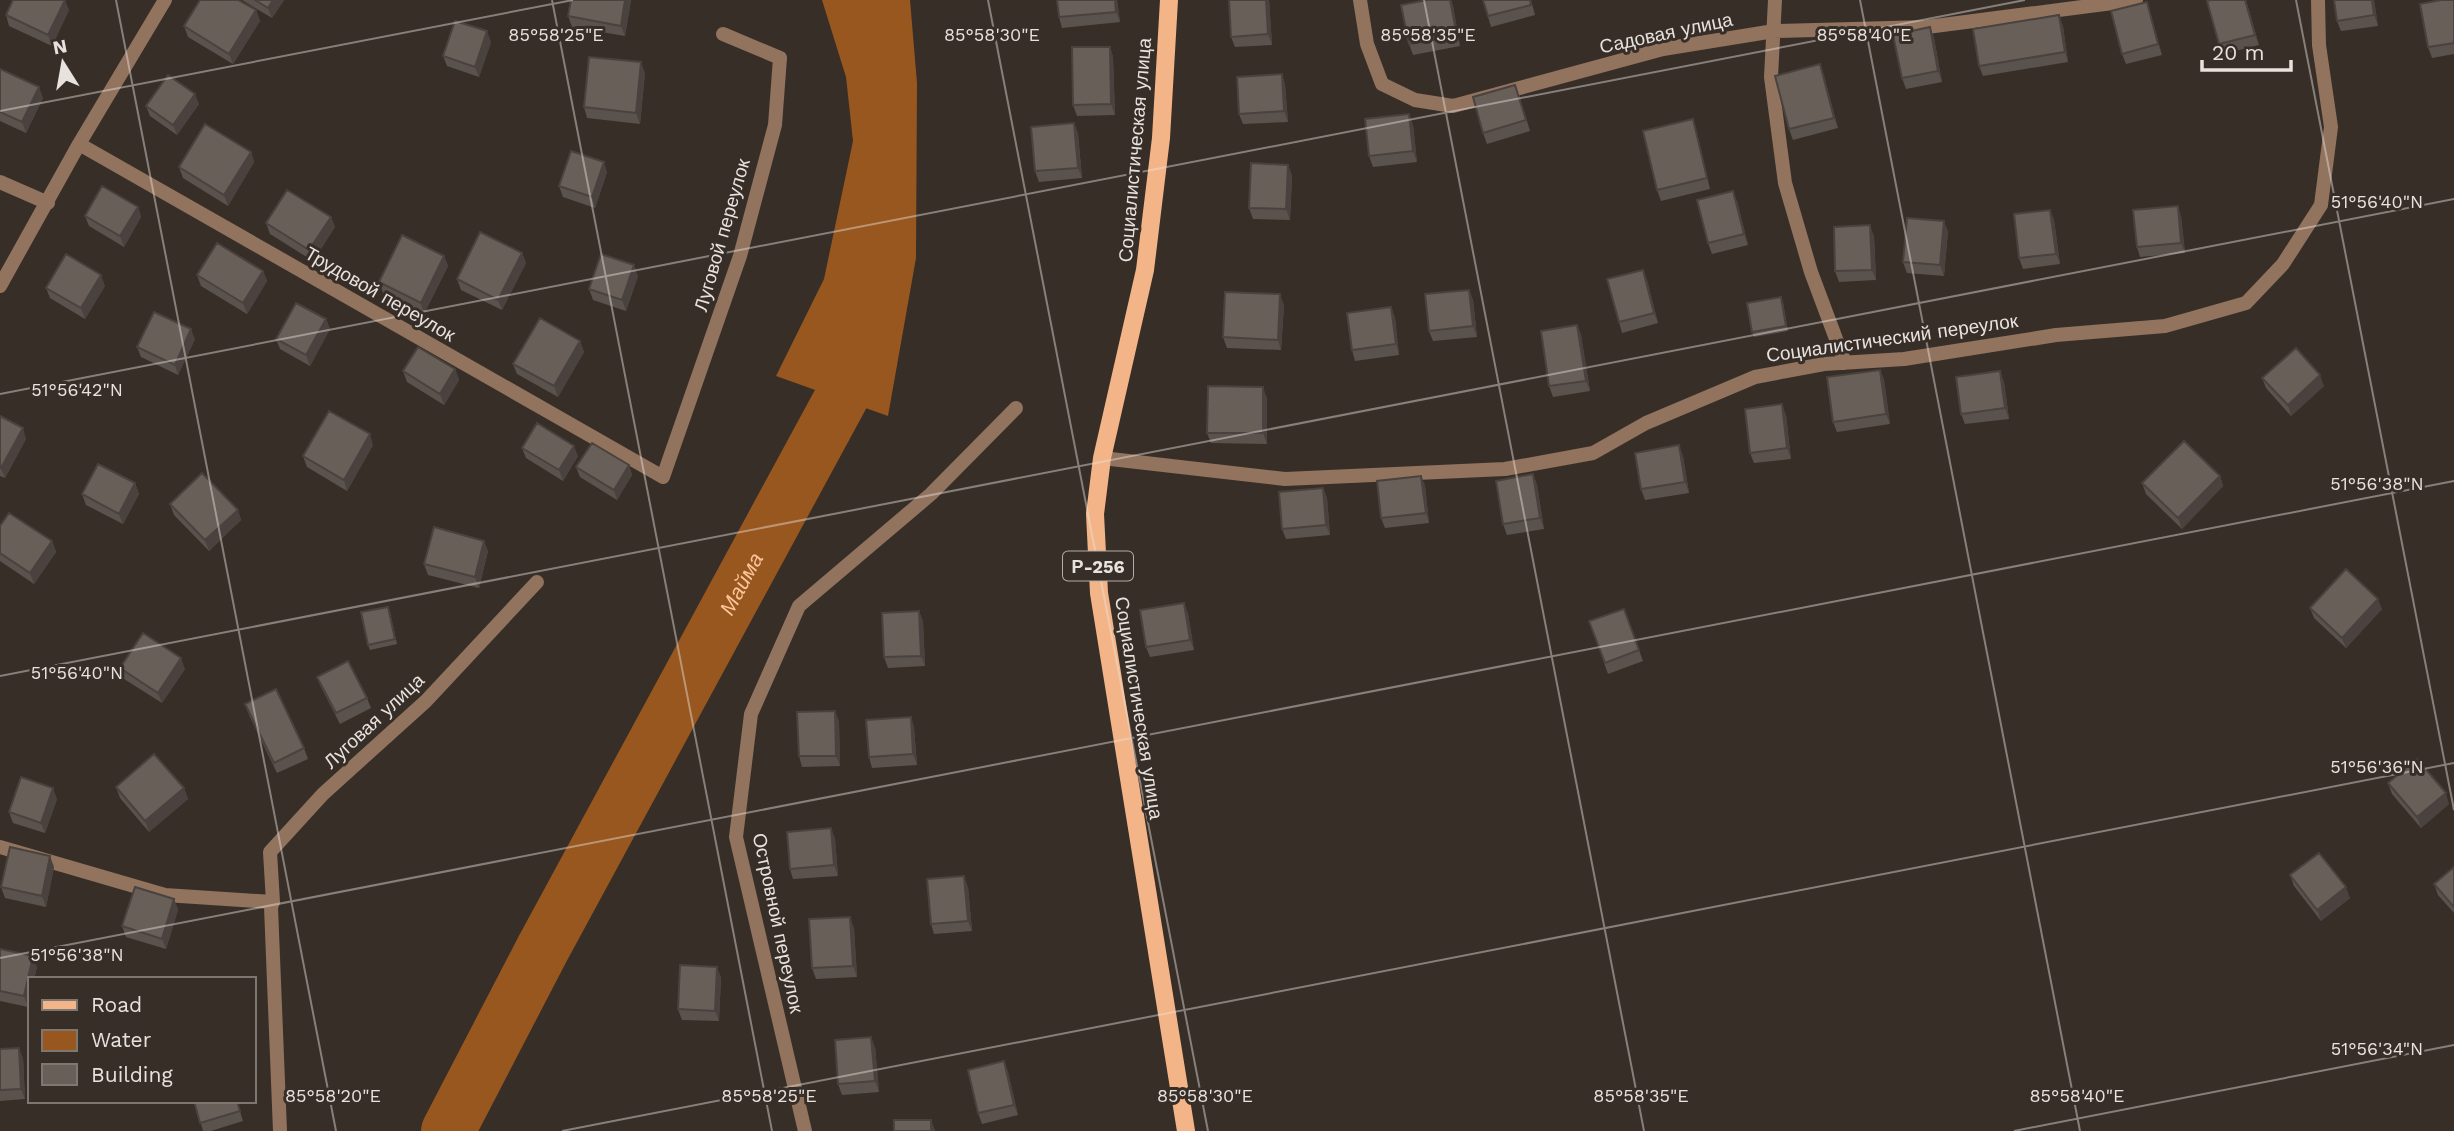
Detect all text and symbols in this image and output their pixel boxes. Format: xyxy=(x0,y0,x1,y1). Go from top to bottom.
street label: Садовая улица xyxy=(1597,8,1735,58)
text: 85°58'25"E xyxy=(508,24,604,45)
text: 85°58'30"E xyxy=(944,24,1040,45)
text: 85°58'35"E xyxy=(1380,24,1476,45)
text: 85°58'40"E xyxy=(1817,24,1911,45)
north arrow xyxy=(28,28,98,98)
scale bar xyxy=(2202,28,2291,72)
text: N xyxy=(51,34,69,59)
street label: Социалистическая улица xyxy=(1114,36,1156,263)
text: 20 m xyxy=(2212,40,2264,65)
street label: Луговой переулок xyxy=(689,155,755,314)
text: 51°56'40"N xyxy=(2331,191,2423,212)
street label: Трудовой переулок xyxy=(301,242,460,347)
street label: Социалистический переулок xyxy=(1765,309,2020,367)
text: 51°56'42"N xyxy=(31,379,123,400)
text: 51°56'38"N xyxy=(2330,473,2424,494)
water label: Майма xyxy=(714,548,768,619)
road number: Р-256 xyxy=(1063,552,1133,580)
street label: Социалистическая улица xyxy=(1110,595,1168,821)
text: 51°56'40"N xyxy=(31,662,123,683)
street label: Луговая улица xyxy=(319,668,429,773)
text: 51°56'36"N xyxy=(2330,756,2424,777)
street label: Островной переулок xyxy=(748,831,808,1016)
text: 51°56'38"N xyxy=(30,944,124,965)
legend xyxy=(28,977,256,1103)
text: Road xyxy=(91,992,142,1017)
text: Water xyxy=(91,1027,152,1052)
text: 51°56'34"N xyxy=(2331,1038,2423,1059)
text: Building xyxy=(91,1062,173,1087)
text: 85°58'20"E xyxy=(285,1085,381,1106)
text: 85°58'25"E xyxy=(721,1085,817,1106)
text: 85°58'30"E xyxy=(1157,1085,1253,1106)
text: 85°58'35"E xyxy=(1593,1085,1689,1106)
text: 85°58'40"E xyxy=(2030,1085,2124,1106)

